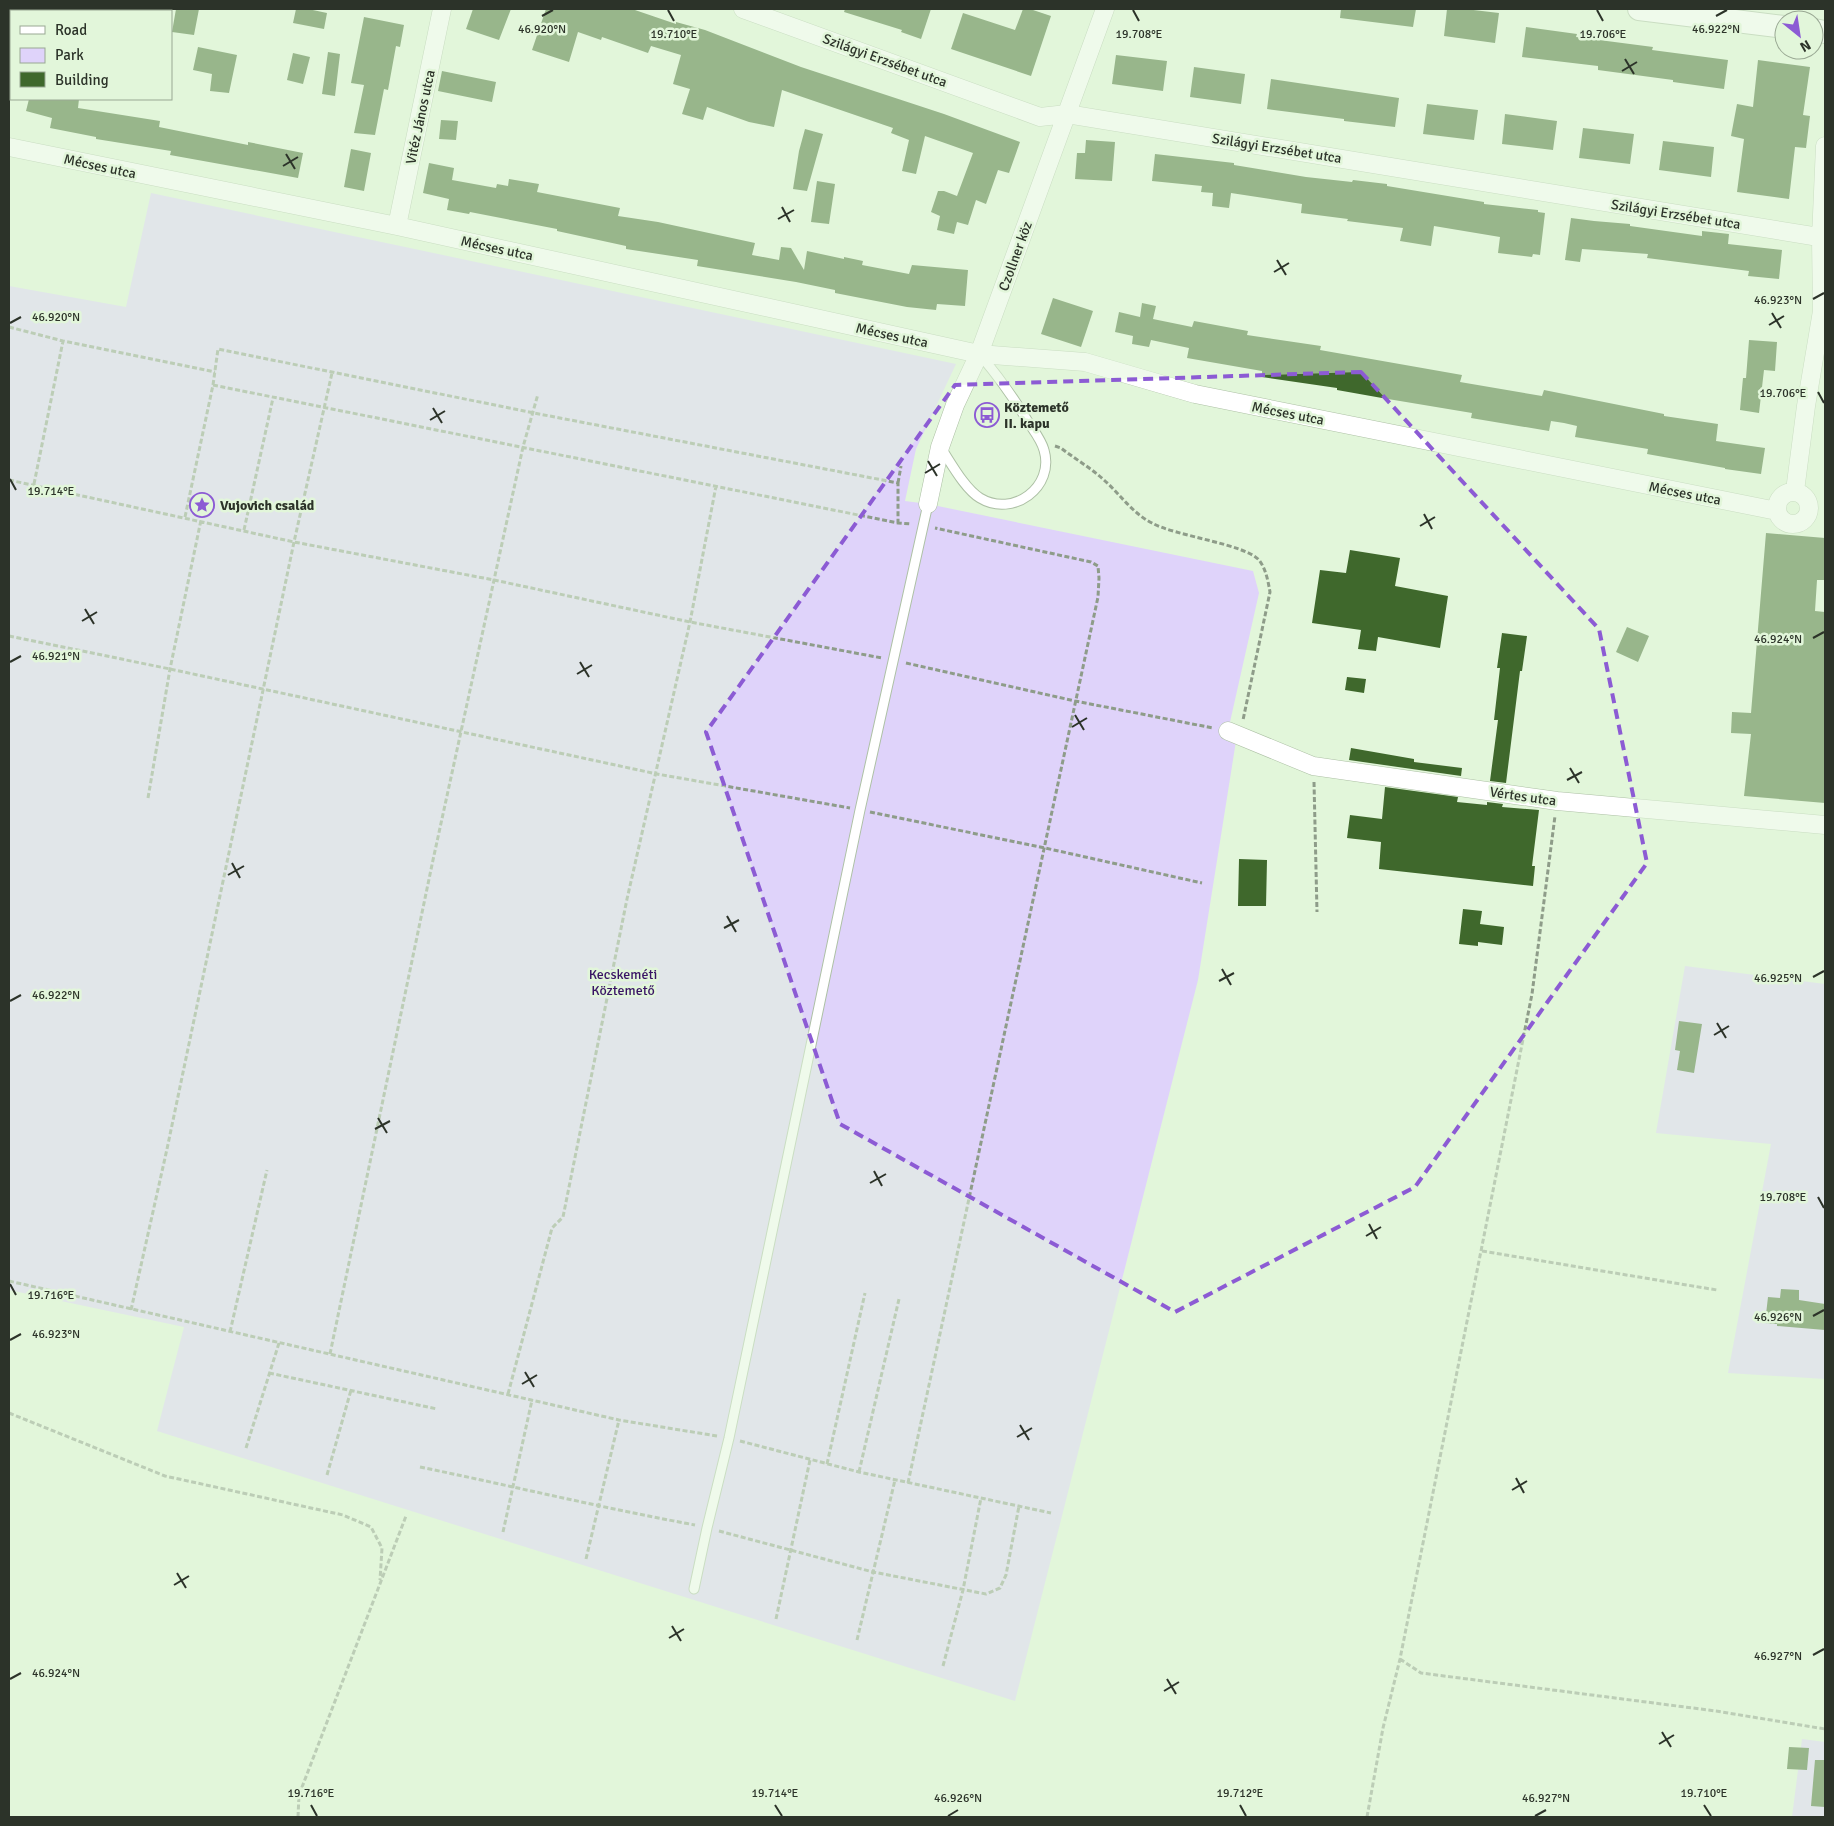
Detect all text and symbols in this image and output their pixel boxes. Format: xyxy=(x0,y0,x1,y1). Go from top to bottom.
legend xyxy=(10,10,172,100)
north arrow xyxy=(1774,10,1824,60)
text: Road xyxy=(55,21,87,39)
text: 46.920°N xyxy=(518,22,566,37)
text: 46.922°N xyxy=(1692,22,1740,37)
text: 19.710°E xyxy=(651,27,698,42)
text: 19.708°E xyxy=(1116,27,1163,42)
text: 19.706°E xyxy=(1580,27,1627,42)
street label: Szilágyi Erzsébet utca xyxy=(820,30,949,91)
text: N xyxy=(1797,36,1814,56)
text: Park xyxy=(55,46,84,64)
street label: Vitéz János utca xyxy=(402,68,439,166)
text: Building xyxy=(55,71,109,89)
street label: Szilágyi Erzsébet utca xyxy=(1211,130,1343,167)
street label: Mécses utca xyxy=(62,151,138,182)
street label: Szilágyi Erzsébet utca xyxy=(1610,196,1742,233)
street label: Czollner köz xyxy=(995,219,1036,293)
street label: Mécses utca xyxy=(459,233,535,264)
text: 46.923°N xyxy=(1754,293,1802,308)
text: 46.920°N xyxy=(32,310,80,325)
street label: Mécses utca xyxy=(854,320,930,351)
text: 19.706°E xyxy=(1760,386,1807,401)
street label: Mécses utca xyxy=(1250,398,1326,429)
place label: Köztemető II. kapu xyxy=(1004,399,1069,432)
bus stop icon: Köztemető II. kapu xyxy=(974,402,1000,428)
street label: Mécses utca xyxy=(1647,478,1723,509)
text: 19.714°E xyxy=(28,484,75,499)
place icon: Vujovich család xyxy=(189,492,215,518)
place label: Vujovich család xyxy=(220,497,315,514)
text: 46.924°N xyxy=(1754,632,1802,647)
text: 46.921°N xyxy=(32,649,80,664)
street label: Vértes utca xyxy=(1489,783,1557,810)
park label: Kecskeméti Köztemető xyxy=(589,966,657,999)
text: 46.925°N xyxy=(1754,971,1802,986)
text: 46.922°N xyxy=(32,988,80,1003)
text: 19.708°E xyxy=(1760,1190,1807,1205)
text: 19.716°E xyxy=(28,1288,75,1303)
text: 46.926°N xyxy=(1754,1310,1802,1325)
text: 46.923°N xyxy=(32,1327,80,1342)
text: 46.927°N xyxy=(1754,1649,1802,1664)
text: 46.924°N xyxy=(32,1666,80,1681)
text: 19.716°E xyxy=(288,1786,335,1801)
text: 19.714°E xyxy=(752,1786,799,1801)
text: 19.712°E xyxy=(1217,1786,1264,1801)
text: 19.710°E xyxy=(1681,1786,1728,1801)
text: 46.926°N xyxy=(934,1791,982,1806)
text: 46.927°N xyxy=(1522,1791,1570,1806)

